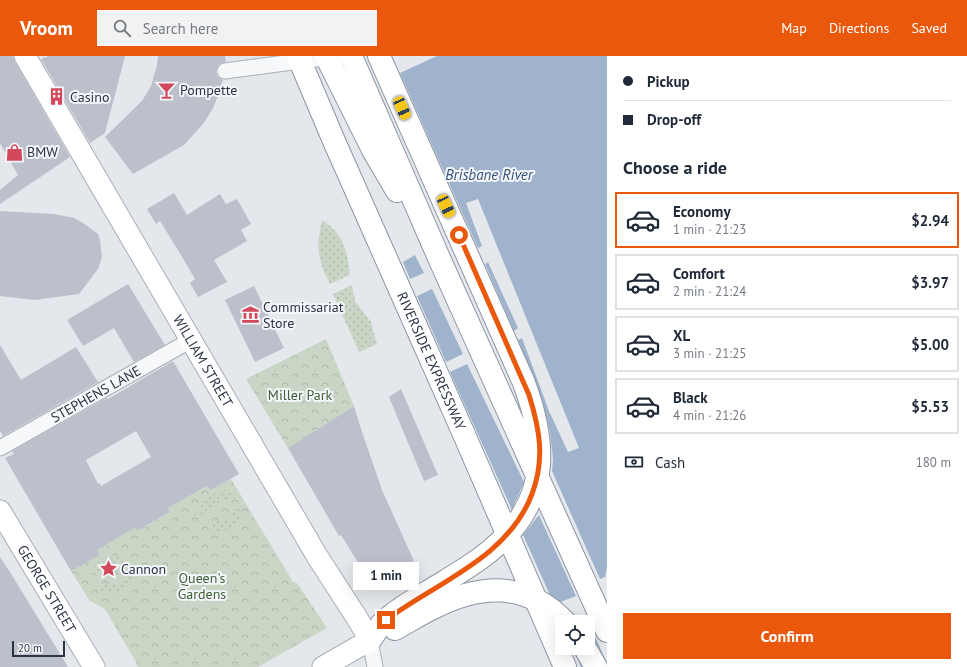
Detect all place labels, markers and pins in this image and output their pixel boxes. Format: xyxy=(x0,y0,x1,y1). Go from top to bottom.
bar icon: Pompette xyxy=(157,80,177,100)
place label: Pompette xyxy=(180,81,237,99)
building icon: Casino xyxy=(47,87,67,107)
place label: Casino xyxy=(70,88,110,106)
shop icon: BMW xyxy=(4,142,24,162)
place label: BMW xyxy=(27,143,58,161)
place label: Commissariat Store xyxy=(263,298,344,332)
museum icon: Commissariat Store xyxy=(240,305,260,325)
place icon: Cannon xyxy=(98,559,118,579)
place label: Cannon xyxy=(121,560,166,578)

